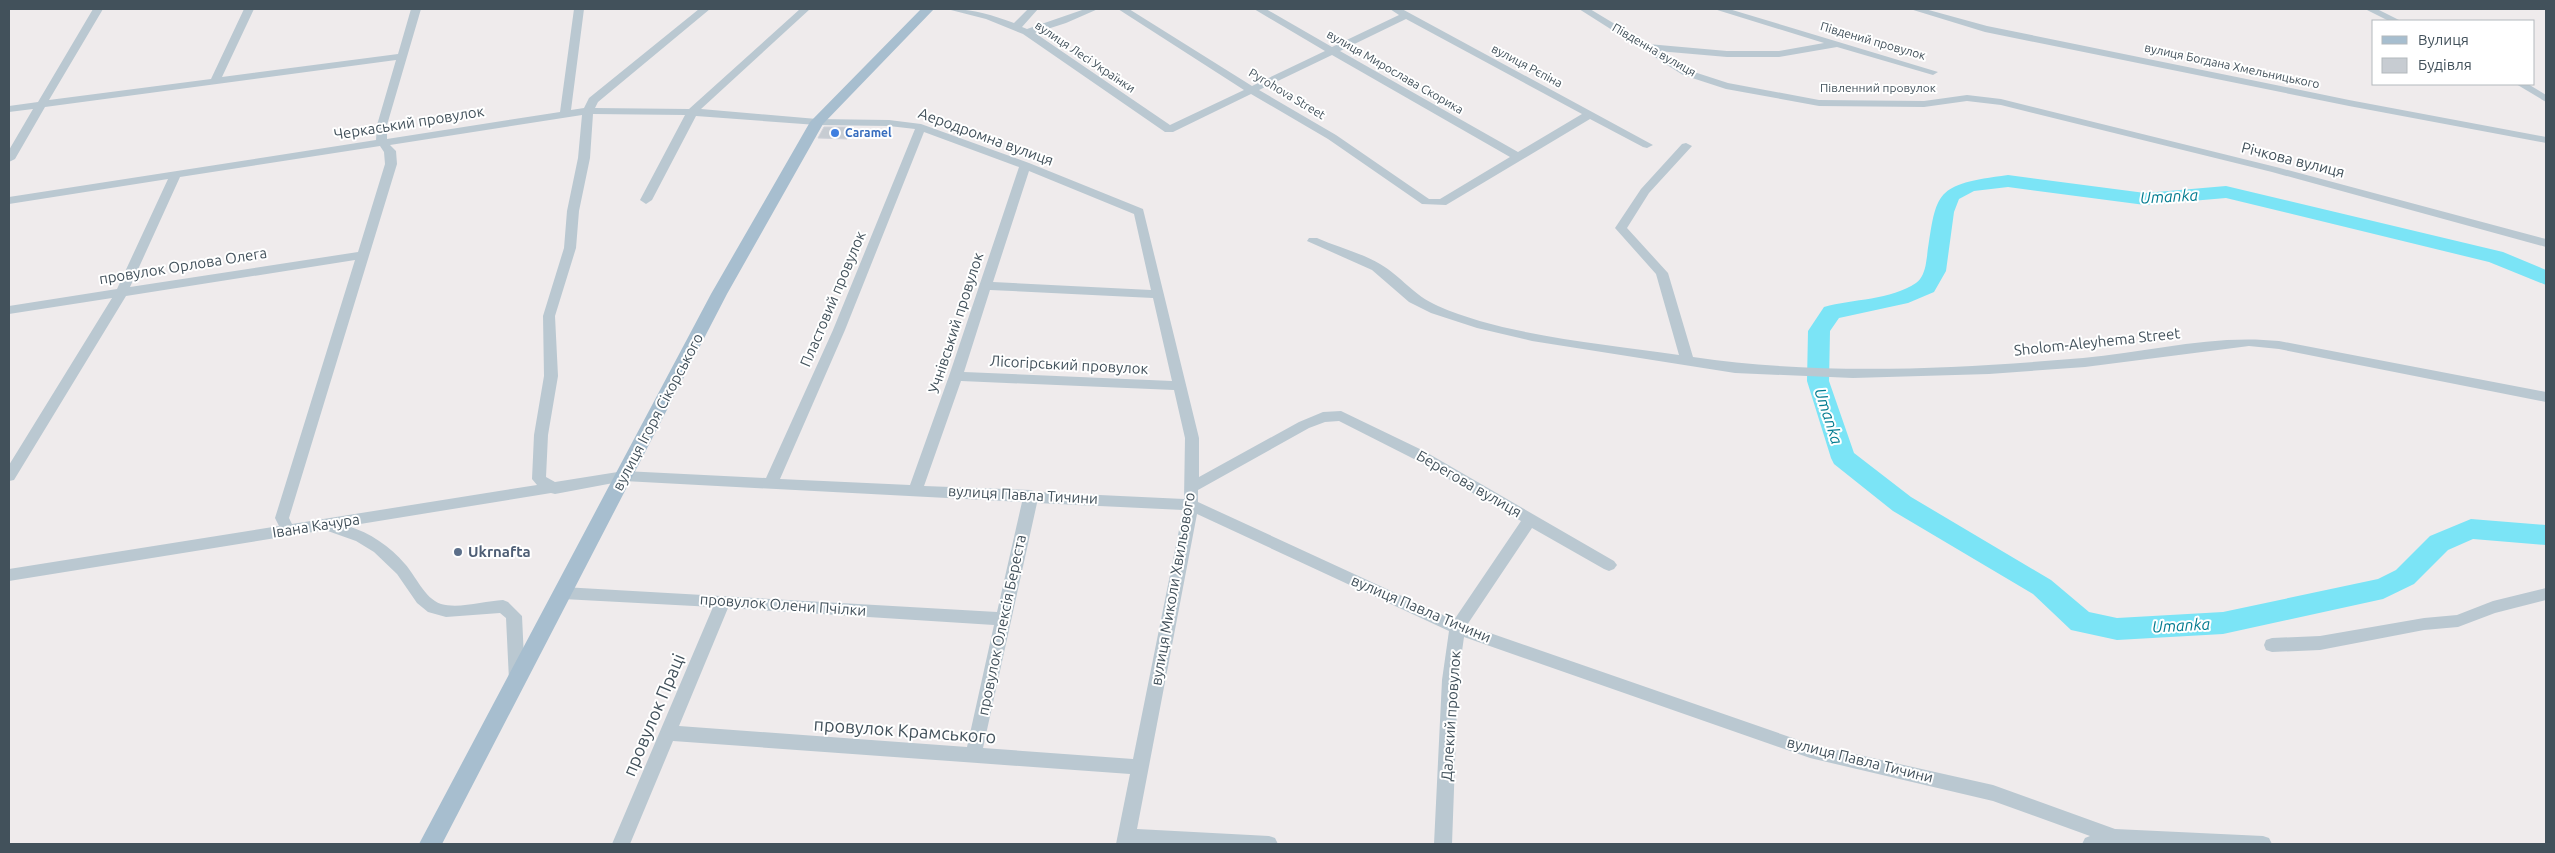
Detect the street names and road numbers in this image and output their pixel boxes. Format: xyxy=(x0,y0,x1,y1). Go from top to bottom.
street label: вулиця Лесі Українки xyxy=(1033,18,1138,95)
street label: Південий провулок xyxy=(1819,19,1927,62)
street label: Південна вулиця xyxy=(1610,20,1698,79)
street label: вулиця Мирослава Скорика xyxy=(1325,27,1466,116)
street label: вулиця Рєпіна xyxy=(1490,41,1565,90)
street label: вулиця Богдана Хмельницького xyxy=(2143,41,2321,90)
street label: Pyrohova Street xyxy=(1247,66,1328,122)
street label: Півленний провулок xyxy=(1820,81,1936,94)
street label: Черкаський провулок xyxy=(332,102,486,143)
street label: Аеродромна вулиця xyxy=(916,104,1056,169)
street label: Річкова вулиця xyxy=(2240,138,2347,181)
street label: Пластовий провулок xyxy=(796,228,869,369)
street label: провулок Орлова Олега xyxy=(98,244,268,287)
street label: Учнівський провулок xyxy=(925,250,986,396)
street label: Sholom-Aleyhema Street xyxy=(2013,324,2181,359)
street label: вулиця Ігоря Сікорського xyxy=(609,330,706,493)
street label: Лісогірський провулок xyxy=(989,352,1149,377)
street label: Берегова вулиця xyxy=(1414,447,1525,521)
street label: вулиця Павла Тичини xyxy=(948,482,1098,507)
street label: вулиця Миколи Хвильового xyxy=(1147,491,1198,687)
street label: Івана Качура xyxy=(271,510,361,541)
street label: провулок Олексія Береста xyxy=(974,533,1029,717)
street label: вулиця Павла Тичини xyxy=(1349,571,1494,646)
street label: провулок Олени Пчілки xyxy=(699,590,867,619)
street label: провулок Праці xyxy=(618,650,688,779)
street label: Далекий провулок xyxy=(1437,650,1464,782)
street label: провулок Крамського xyxy=(813,714,997,746)
street label: вулиця Павла Тичини xyxy=(1785,733,1935,786)

